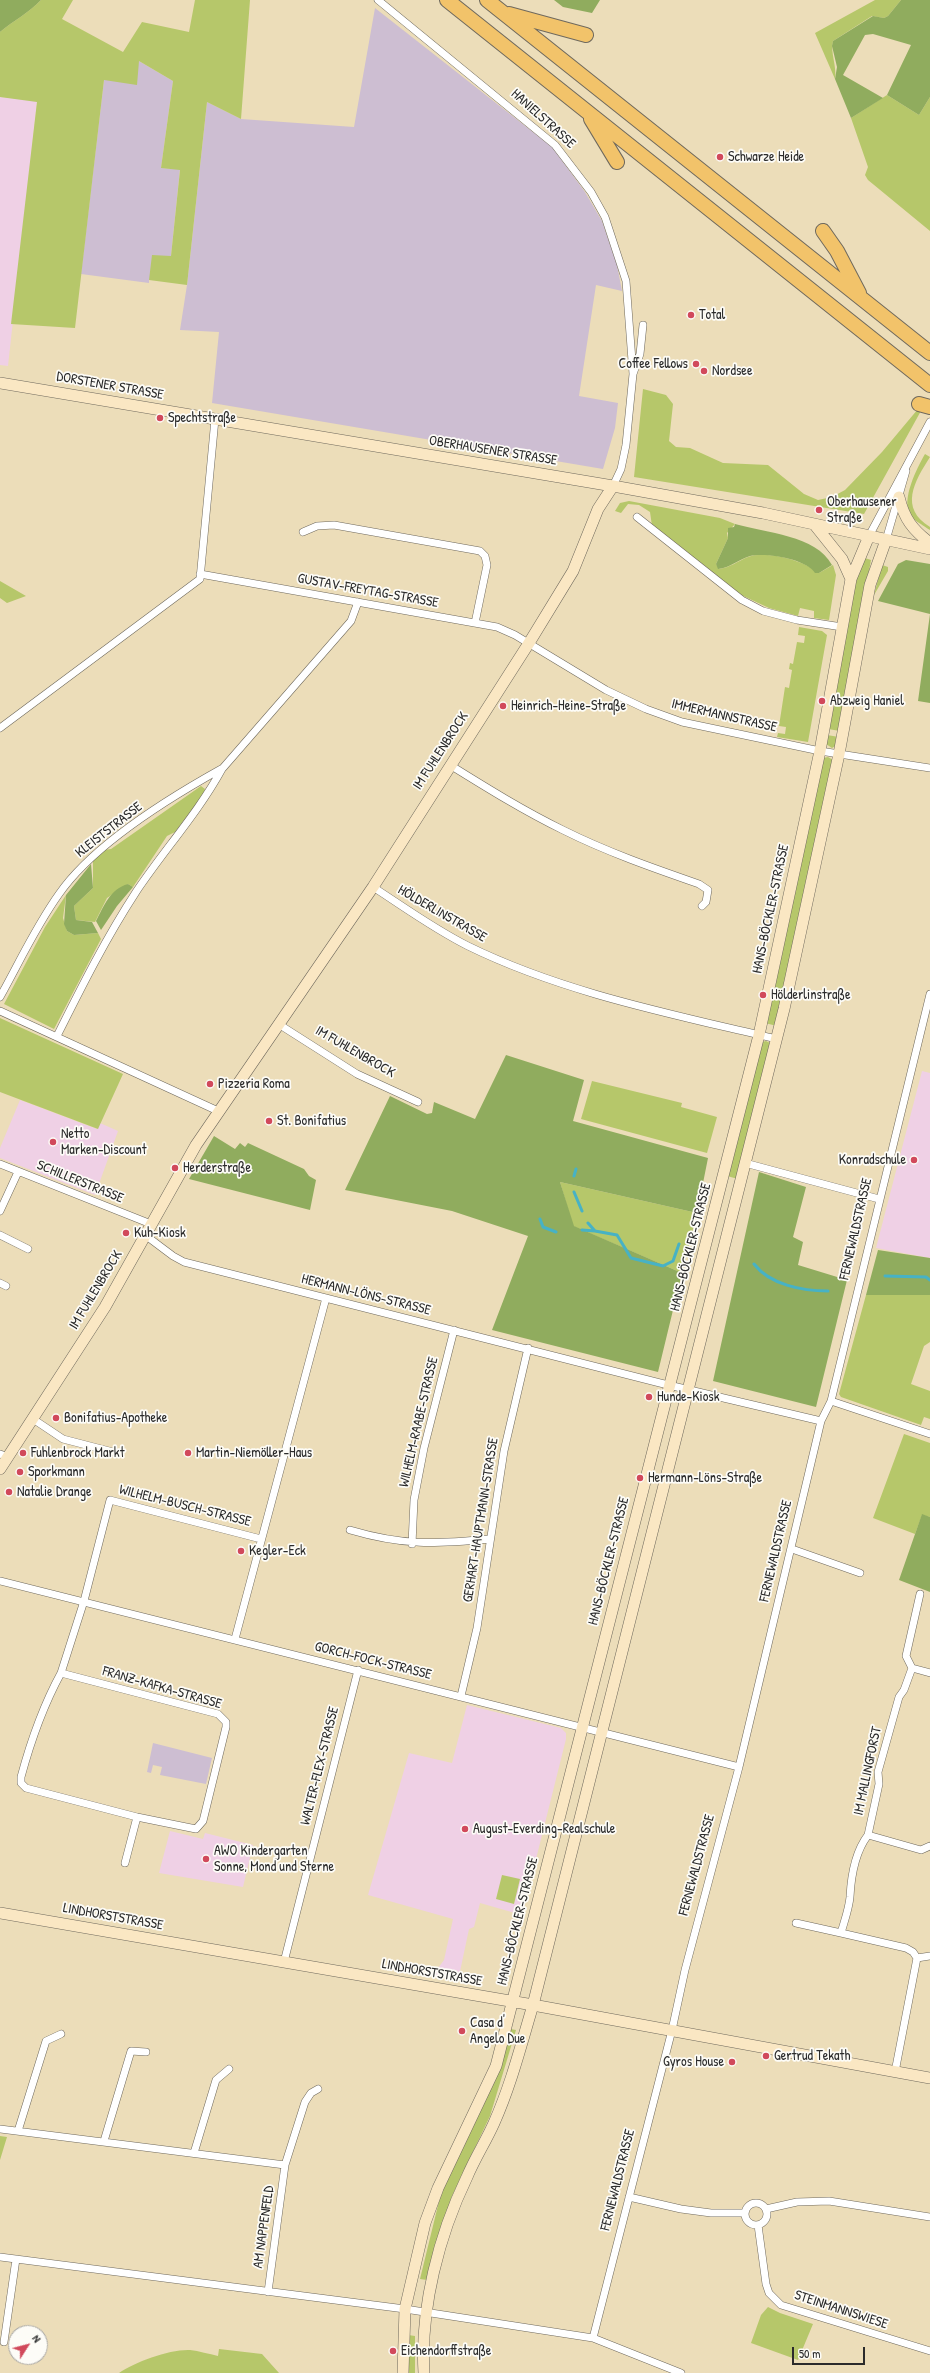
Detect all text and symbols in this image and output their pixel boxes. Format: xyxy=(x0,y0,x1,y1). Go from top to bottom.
street label: HANIELSTRASSE xyxy=(507,86,579,152)
place label: Schwarze Heide xyxy=(728,149,804,165)
marker: Schwarze Heide xyxy=(715,152,725,162)
place label: Total xyxy=(699,307,725,323)
marker: Total xyxy=(686,310,696,320)
place label: Coffee Fellows xyxy=(619,356,688,372)
marker: Coffee Fellows xyxy=(691,359,701,369)
place label: Nordsee xyxy=(712,363,752,379)
marker: Nordsee xyxy=(699,366,709,376)
street label: DORSTENER STRASSE xyxy=(55,368,165,404)
place label: Spechtstraße xyxy=(168,410,236,426)
marker: Spechtstraße xyxy=(155,413,165,423)
street label: OBERHAUSENER STRASSE xyxy=(428,433,558,469)
place label: Oberhausener Straße xyxy=(827,494,897,526)
marker: Oberhausener Straße xyxy=(814,505,824,515)
street label: GUSTAV-FREYTAG-STRASSE xyxy=(296,570,440,612)
place label: Abzweig Haniel xyxy=(830,693,904,709)
street label: IMMERMANNSTRASSE xyxy=(670,696,778,736)
marker: Abzweig Haniel xyxy=(817,696,827,706)
place label: Heinrich-Heine-Straße xyxy=(511,698,626,714)
marker: Heinrich-Heine-Straße xyxy=(498,701,508,711)
street label: IM FUHLENBROCK xyxy=(410,709,472,793)
street label: KLEISTSTRASSE xyxy=(72,799,146,861)
street label: HANS-BÖCKLER-STRASSE xyxy=(749,843,793,975)
street label: HÖLDERLINSTRASSE xyxy=(395,882,489,946)
place label: Hölderlinstraße xyxy=(771,987,851,1003)
marker: Hölderlinstraße xyxy=(758,990,768,1000)
street label: IM FUHLENBROCK xyxy=(312,1022,398,1082)
place label: Pizzeria Roma xyxy=(218,1076,290,1092)
marker: Pizzeria Roma xyxy=(205,1079,215,1089)
place label: St. Bonifatius xyxy=(277,1113,346,1129)
marker: St. Bonifatius xyxy=(264,1116,274,1126)
place label: Netto Marken-Discount xyxy=(61,1126,147,1158)
marker: Netto Marken-Discount xyxy=(48,1137,58,1147)
place label: Konradschule xyxy=(839,1152,906,1168)
marker: Konradschule xyxy=(909,1155,919,1165)
street label: SCHILLERSTRASSE xyxy=(34,1157,126,1207)
place label: Herderstraße xyxy=(183,1160,251,1176)
marker: Herderstraße xyxy=(170,1163,180,1173)
street label: FERNEWALDSTRASSE xyxy=(836,1176,876,1282)
street label: HANS-BÖCKLER-STRASSE xyxy=(667,1181,715,1313)
place label: Kuh-Kiosk xyxy=(134,1225,186,1241)
marker: Kuh-Kiosk xyxy=(121,1228,131,1238)
street label: IM FUHLENBROCK xyxy=(66,1247,126,1333)
street label: HERMANN-LÖNS-STRASSE xyxy=(300,1271,432,1319)
street label: WILHELM-RAABE-STRASSE xyxy=(396,1355,442,1489)
place label: Hunde-Kiosk xyxy=(657,1389,719,1405)
marker: Hunde-Kiosk xyxy=(644,1392,654,1402)
place label: Bonifatius-Apotheke xyxy=(64,1410,167,1426)
marker: Bonifatius-Apotheke xyxy=(51,1413,61,1423)
street label: GERHART-HAUPTMANN-STRASSE xyxy=(460,1436,502,1604)
place label: Fuhlenbrock Markt xyxy=(31,1445,124,1461)
place label: Martin-Niemöller-Haus xyxy=(196,1445,312,1461)
marker: Fuhlenbrock Markt xyxy=(18,1448,28,1458)
marker: Martin-Niemöller-Haus xyxy=(183,1448,193,1458)
place label: Sporkmann xyxy=(28,1464,85,1480)
marker: Sporkmann xyxy=(15,1467,25,1477)
place label: Hermann-Löns-Straße xyxy=(648,1470,762,1486)
marker: Hermann-Löns-Straße xyxy=(635,1473,645,1483)
street label: WILHELM-BUSCH-STRASSE xyxy=(117,1481,253,1531)
place label: Natalie Drange xyxy=(17,1484,92,1500)
marker: Natalie Drange xyxy=(4,1487,14,1497)
street label: HANS-BÖCKLER-STRASSE xyxy=(585,1495,633,1627)
street label: FERNEWALDSTRASSE xyxy=(756,1498,796,1604)
place label: Kegler-Eck xyxy=(249,1543,306,1559)
marker: Kegler-Eck xyxy=(236,1546,246,1556)
street label: GORCH-FOCK-STRASSE xyxy=(313,1638,433,1684)
street label: FRANZ-KAFKA-STRASSE xyxy=(101,1663,223,1713)
street label: WALTER-FLEX-STRASSE xyxy=(297,1705,343,1827)
street label: IM MALLINGFORST xyxy=(850,1725,886,1817)
street label: FERNEWALDSTRASSE xyxy=(675,1813,719,1917)
place label: August-Everding-Realschule xyxy=(473,1821,615,1837)
marker: August-Everding-Realschule xyxy=(460,1824,470,1834)
place label: AWO Kindergarten Sonne, Mond und Sterne xyxy=(214,1843,334,1876)
marker: AWO Kindergarten Sonne, Mond und Sterne xyxy=(201,1854,211,1864)
street label: HANS-BÖCKLER-STRASSE xyxy=(494,1855,542,1987)
street label: LINDHORSTSTRASSE xyxy=(62,1900,164,1934)
street label: LINDHORSTSTRASSE xyxy=(381,1956,483,1990)
place label: Casa d' Angelo Due xyxy=(470,2015,525,2048)
marker: Casa d' Angelo Due xyxy=(457,2026,467,2036)
place label: Gertrud Tekath xyxy=(774,2048,850,2064)
marker: Gertrud Tekath xyxy=(761,2051,771,2061)
place label: Gyros House xyxy=(663,2054,724,2070)
marker: Gyros House xyxy=(727,2057,737,2067)
street label: FERNEWALDSTRASSE xyxy=(597,2128,639,2232)
street label: AM NAPPENFELD xyxy=(250,2185,278,2269)
street label: STEINMANNSWIESE xyxy=(792,2287,890,2333)
north arrow xyxy=(8,2325,48,2365)
text: N xyxy=(30,2332,44,2345)
scale bar xyxy=(794,2339,867,2365)
place label: Eichendorffstraße xyxy=(401,2343,491,2359)
text: 50 m xyxy=(799,2345,820,2362)
marker: Eichendorffstraße xyxy=(388,2346,398,2356)

